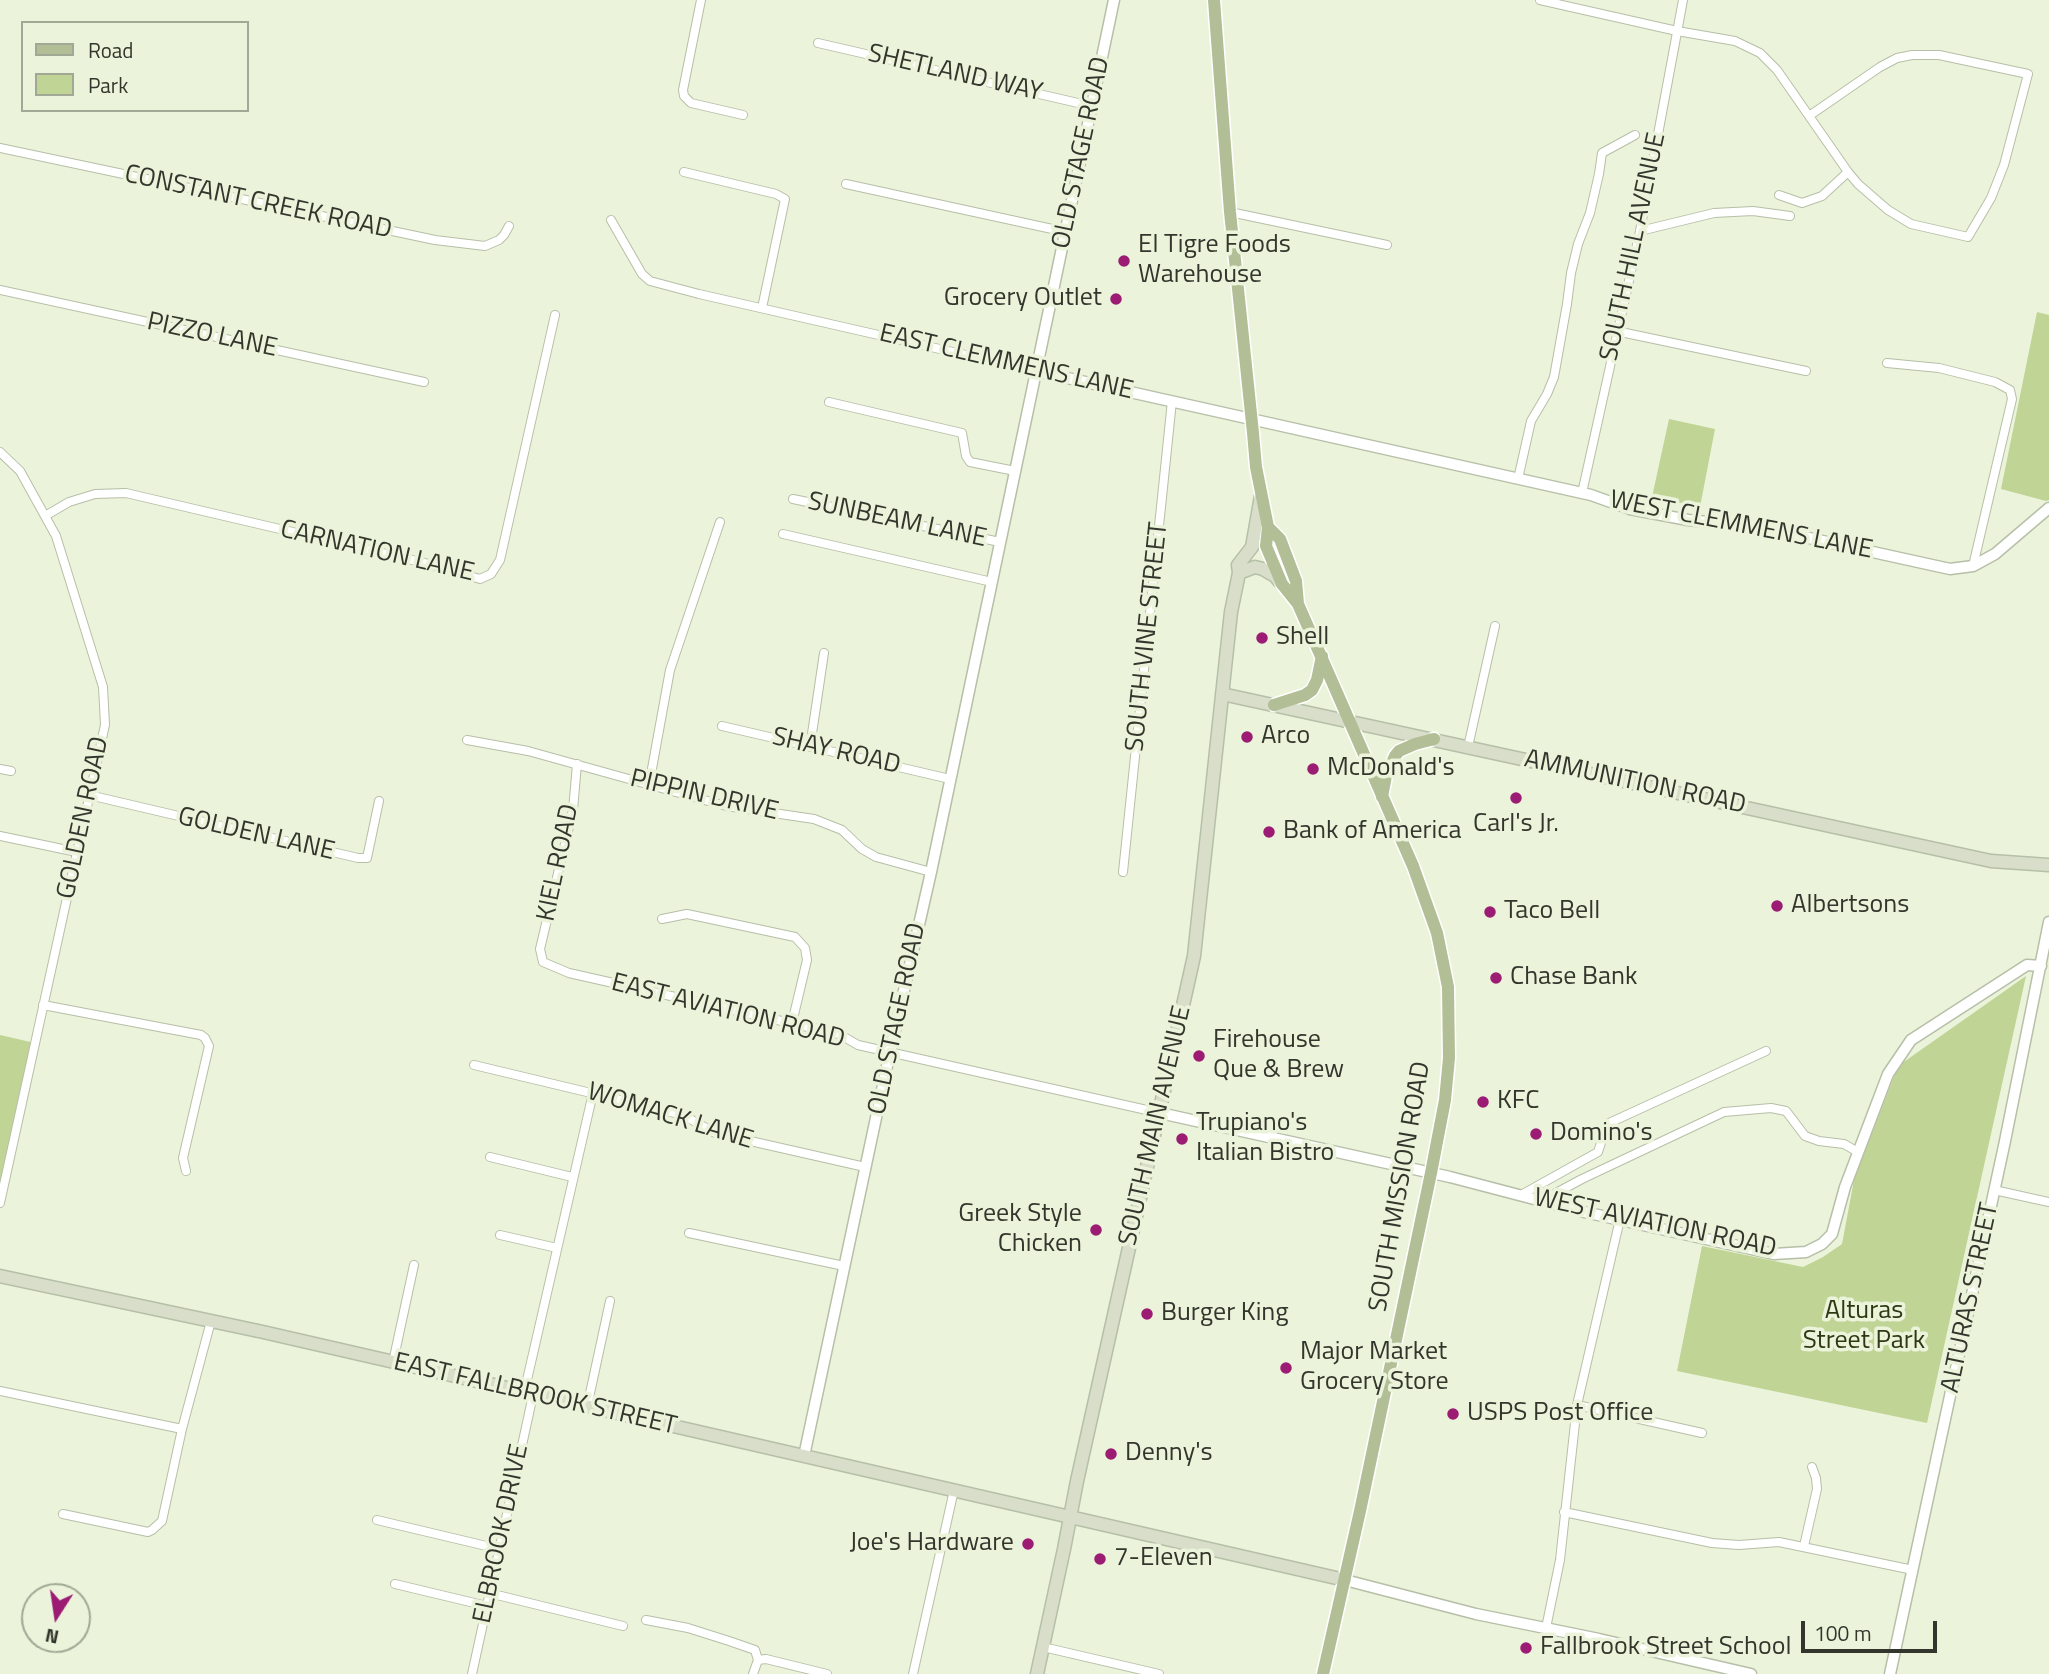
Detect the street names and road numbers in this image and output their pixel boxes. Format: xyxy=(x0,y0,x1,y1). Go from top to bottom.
street label: SHETLAND WAY xyxy=(865,39,1045,109)
street label: OLD STAGE ROAD xyxy=(1046,54,1118,252)
street label: SOUTH HILL AVENUE xyxy=(1595,130,1673,364)
street label: CONSTANT CREEK ROAD xyxy=(122,159,394,247)
street label: PIZZO LANE xyxy=(144,307,280,365)
street label: EAST CLEMMENS LANE xyxy=(876,319,1136,407)
street label: WEST CLEMMENS LANE xyxy=(1607,485,1875,567)
street label: SUNBEAM LANE xyxy=(805,487,989,555)
street label: CARNATION LANE xyxy=(277,515,477,589)
street label: SOUTH VINE STREET xyxy=(1120,521,1176,753)
street label: SHAY ROAD xyxy=(769,722,903,782)
street label: GOLDEN ROAD xyxy=(52,734,116,902)
street label: AMMUNITION ROAD xyxy=(1521,744,1749,822)
street label: PIPPIN DRIVE xyxy=(627,764,781,828)
street label: GOLDEN LANE xyxy=(175,802,337,868)
street label: KIEL ROAD xyxy=(531,802,587,924)
street label: OLD STAGE ROAD xyxy=(862,920,934,1118)
street label: EAST AVIATION ROAD xyxy=(608,968,848,1056)
street label: SOUTH MAIN AVENUE xyxy=(1113,1003,1199,1249)
street label: SOUTH MISSION ROAD xyxy=(1364,1060,1438,1314)
street label: WOMACK LANE xyxy=(583,1077,757,1157)
street label: WEST AVIATION ROAD xyxy=(1531,1183,1779,1265)
street label: ALTURAS STREET xyxy=(1936,1200,2006,1396)
street label: EAST FALLBROOK STREET xyxy=(390,1347,680,1443)
street label: ELBROOK DRIVE xyxy=(468,1442,536,1626)

